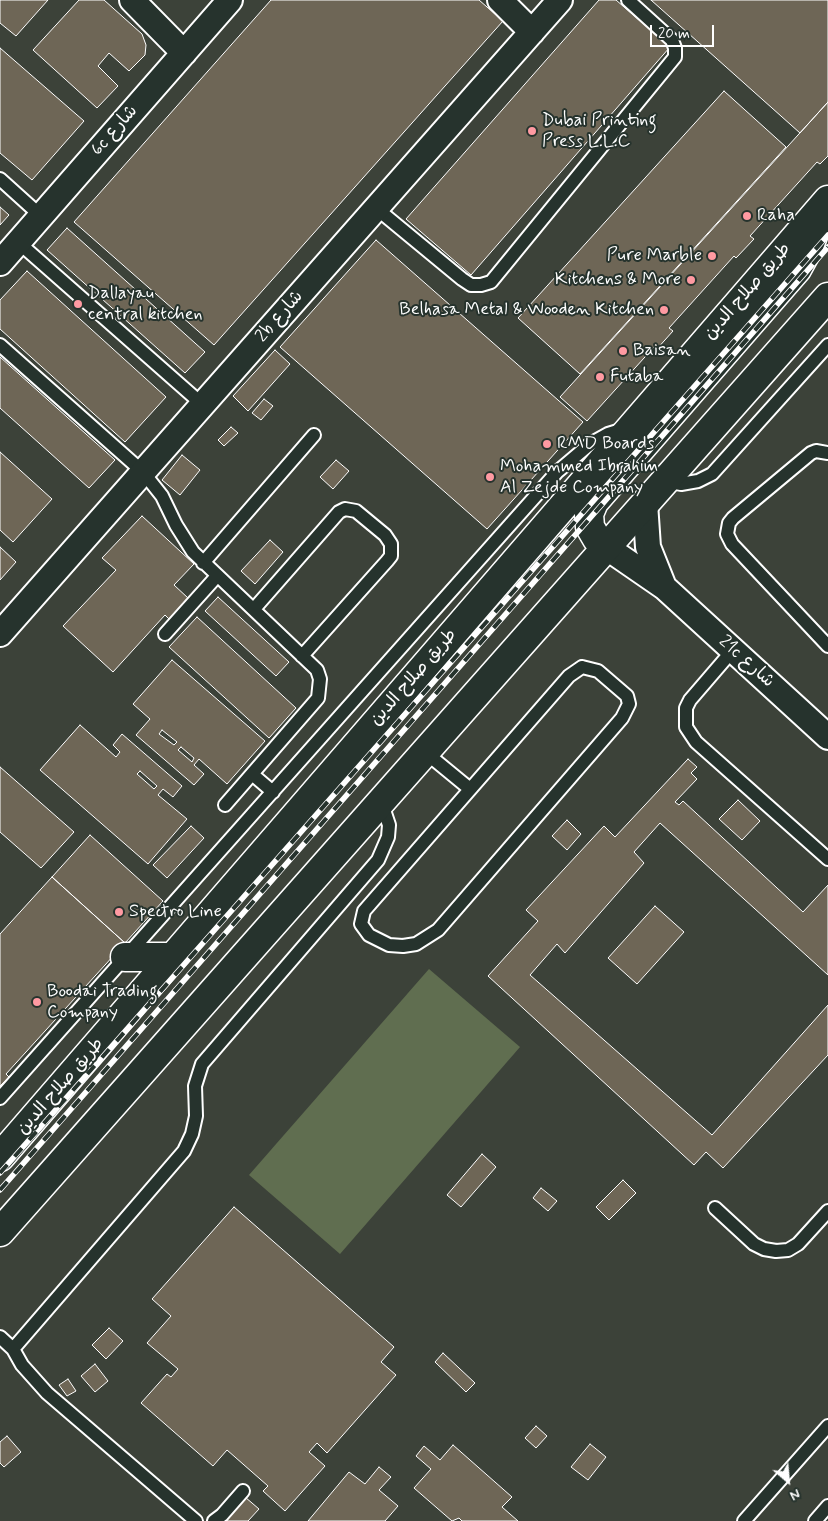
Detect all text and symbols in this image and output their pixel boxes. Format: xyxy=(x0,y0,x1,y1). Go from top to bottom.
scale bar xyxy=(653,15,717,47)
text: 20 m xyxy=(658,24,690,44)
street label: 6c شارع xyxy=(87,101,143,161)
place label: Dubai Printing Press L.L.C xyxy=(542,110,657,152)
marker: Dubai Printing Press L.L.C xyxy=(526,125,538,137)
place label: Raha xyxy=(757,205,795,227)
marker: Raha xyxy=(741,210,753,222)
street label: طريق صلاح الدين xyxy=(700,239,796,345)
place label: Pure Marble xyxy=(607,245,702,267)
marker: Pure Marble xyxy=(706,250,718,262)
place label: Kitchens & More xyxy=(555,269,681,291)
marker: Kitchens & More xyxy=(685,274,697,286)
place label: Dallayau central kitchen xyxy=(88,283,203,326)
street label: 2b شارع xyxy=(252,287,308,347)
marker: Dallayau central kitchen xyxy=(72,298,84,310)
place label: Belhasa Metal & Wooden Kitchen xyxy=(399,299,654,321)
marker: Belhasa Metal & Wooden Kitchen xyxy=(658,304,670,316)
place label: Baisan xyxy=(633,340,691,362)
marker: Baisan xyxy=(617,345,629,357)
place label: Futaba xyxy=(610,366,663,388)
marker: Futaba xyxy=(594,371,606,383)
place label: RMD Boards xyxy=(557,433,655,455)
marker: RMD Boards xyxy=(541,438,553,450)
place label: Mohammed Ibrahim Al Zejde Company xyxy=(500,456,658,498)
marker: Mohammed Ibrahim Al Zejde Company xyxy=(484,471,496,483)
street label: طريق صلاح الدين xyxy=(366,625,462,731)
street label: 21c شارع xyxy=(714,631,778,693)
place label: Spectro Line xyxy=(129,901,222,923)
marker: Spectro Line xyxy=(113,906,125,918)
place label: Boodai Trading Company xyxy=(47,981,158,1024)
marker: Boodai Trading Company xyxy=(31,996,43,1008)
street label: طريق صلاح الدين xyxy=(13,1034,109,1140)
north arrow xyxy=(763,1456,813,1506)
text: N xyxy=(787,1484,803,1504)

